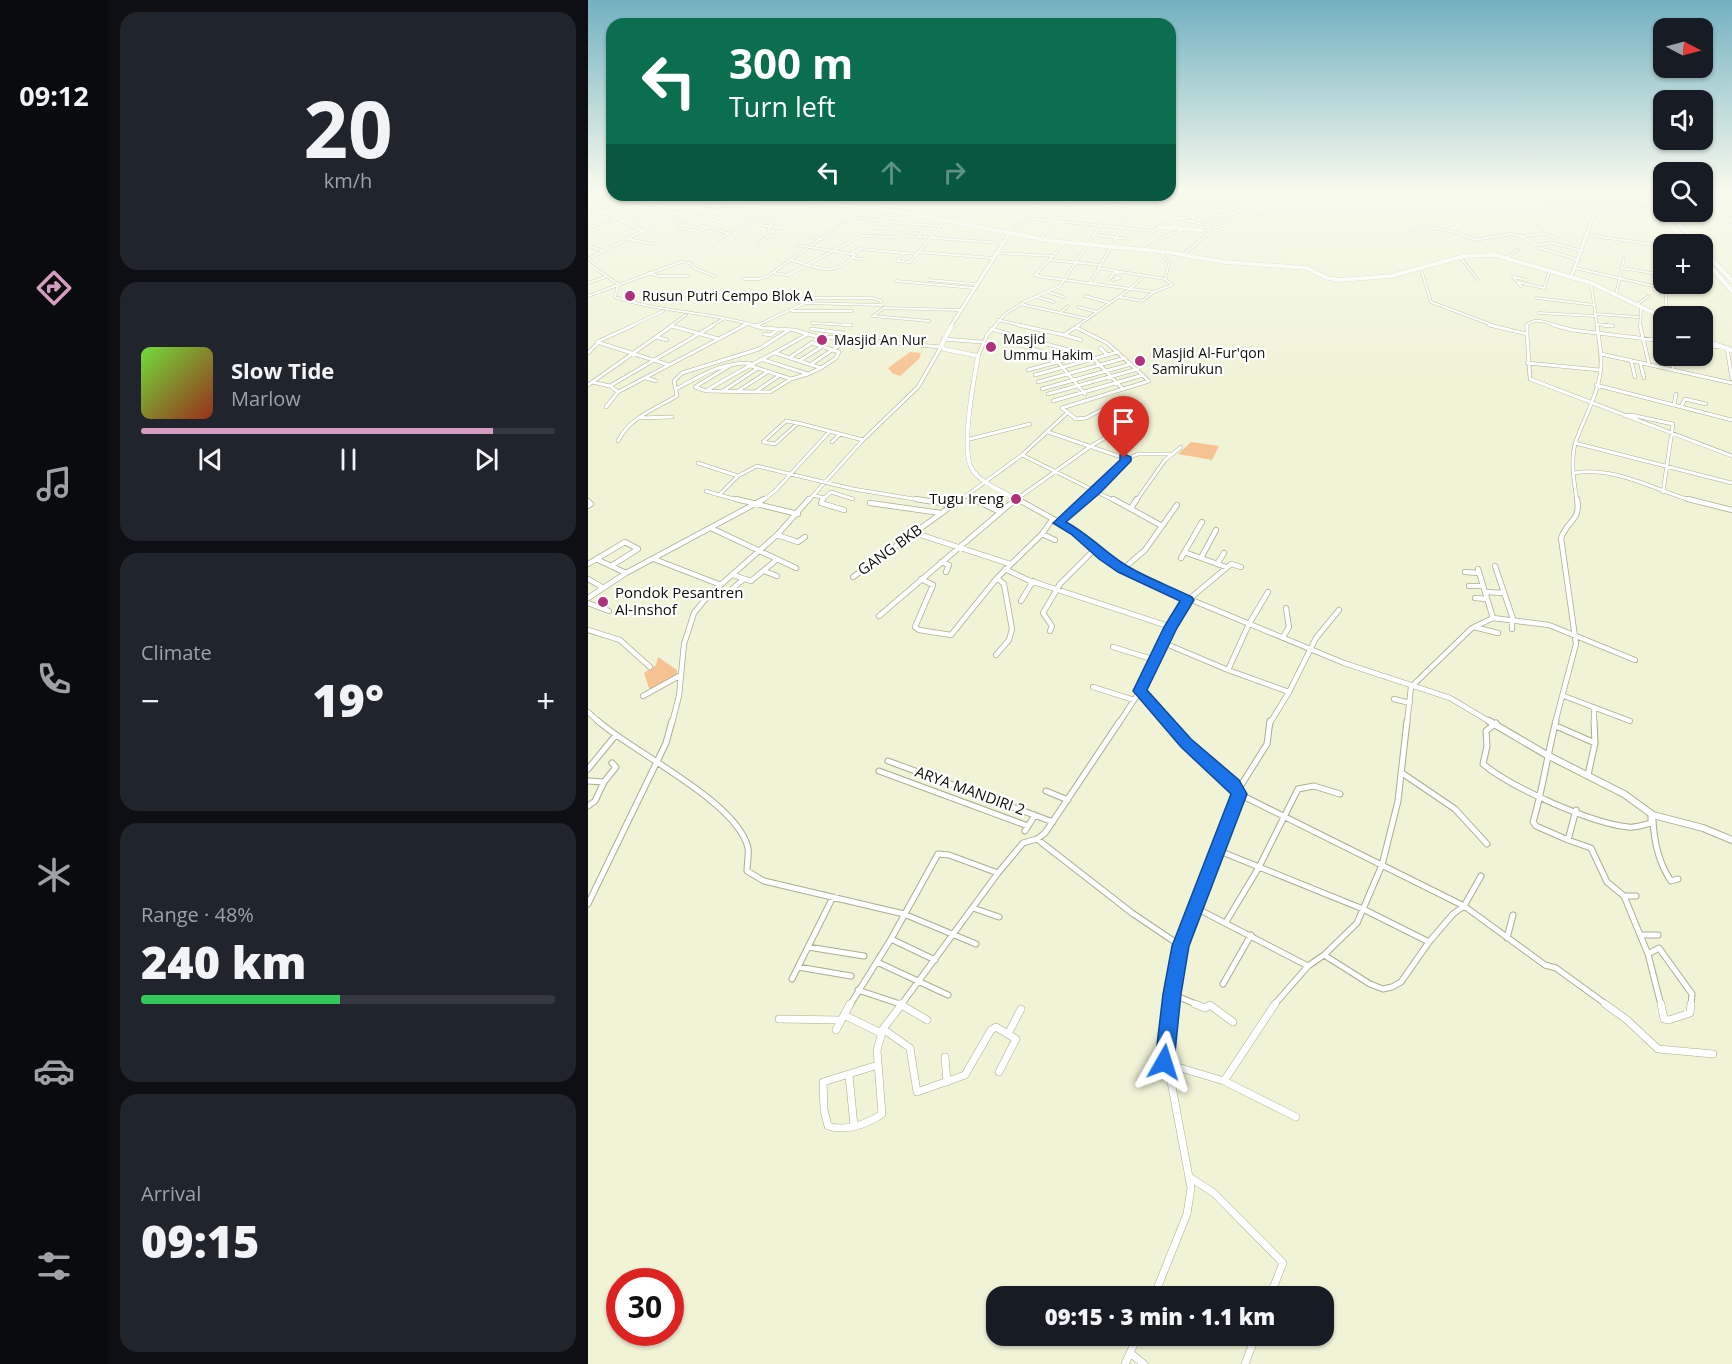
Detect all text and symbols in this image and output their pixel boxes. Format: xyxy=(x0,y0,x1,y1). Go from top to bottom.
north arrow xyxy=(1653,18,1713,78)
map controls xyxy=(1653,18,1713,366)
text: 300 m xyxy=(729,34,853,91)
icon: left xyxy=(630,42,708,120)
text: 20 xyxy=(303,75,393,181)
text: 09:12 xyxy=(19,77,89,114)
text: Turn left xyxy=(729,88,836,125)
button: sound xyxy=(1653,90,1713,150)
icon: left xyxy=(812,156,845,189)
icon: ahead xyxy=(875,156,908,189)
icon: right xyxy=(938,156,971,189)
button: search xyxy=(1653,162,1713,222)
text: km/h xyxy=(324,167,372,194)
button: + xyxy=(1653,234,1713,294)
icon: directions xyxy=(33,267,75,309)
place label: Rusun Putri Cempo Blok A xyxy=(642,286,813,305)
marker: Rusun Putri Cempo Blok A xyxy=(623,289,637,303)
button: − xyxy=(1653,306,1713,366)
place label: Masjid Ummu Hakim xyxy=(1003,329,1093,364)
place label: Masjid An Nur xyxy=(834,330,927,349)
marker: Masjid An Nur xyxy=(815,333,829,347)
marker: Masjid Ummu Hakim xyxy=(984,340,998,354)
place label: Masjid Al-Fur'qon Samirukun xyxy=(1152,343,1265,378)
marker: Masjid Al-Fur'qon Samirukun xyxy=(1133,354,1147,368)
text: Slow Tide xyxy=(231,355,334,385)
text: Marlow xyxy=(231,385,301,412)
pin xyxy=(1098,396,1149,458)
icon: arrive xyxy=(1107,405,1140,438)
icon: previous xyxy=(194,443,227,476)
icon: pause xyxy=(332,443,365,476)
icon: next xyxy=(470,443,503,476)
icon: music xyxy=(33,463,75,505)
place label: Tugu Ireng xyxy=(929,488,1004,508)
marker: Tugu Ireng xyxy=(1009,492,1023,506)
street label: GANG BKB xyxy=(853,519,926,579)
place label: Pondok Pesantren Al-Inshof xyxy=(615,582,743,619)
marker: Pondok Pesantren Al-Inshof xyxy=(596,595,610,609)
text: Climate xyxy=(141,639,212,666)
icon: phone xyxy=(33,658,75,700)
text: 19° xyxy=(312,669,384,730)
text: − xyxy=(141,678,160,723)
text: + xyxy=(536,678,555,723)
street label: ARYA MANDIRI 2 xyxy=(913,761,1028,819)
icon: climate xyxy=(33,854,75,896)
text: Range · 48% xyxy=(141,901,254,928)
text: 240 km xyxy=(141,931,306,992)
position arrow xyxy=(1132,1030,1196,1094)
icon: car xyxy=(33,1050,75,1092)
text: Arrival xyxy=(141,1180,201,1207)
text: 09:15 xyxy=(141,1210,259,1271)
icon: filters xyxy=(33,1245,75,1287)
speed limit sign: 30 xyxy=(606,1268,684,1346)
text: 09:15 · 3 min · 1.1 km xyxy=(1045,1301,1275,1331)

